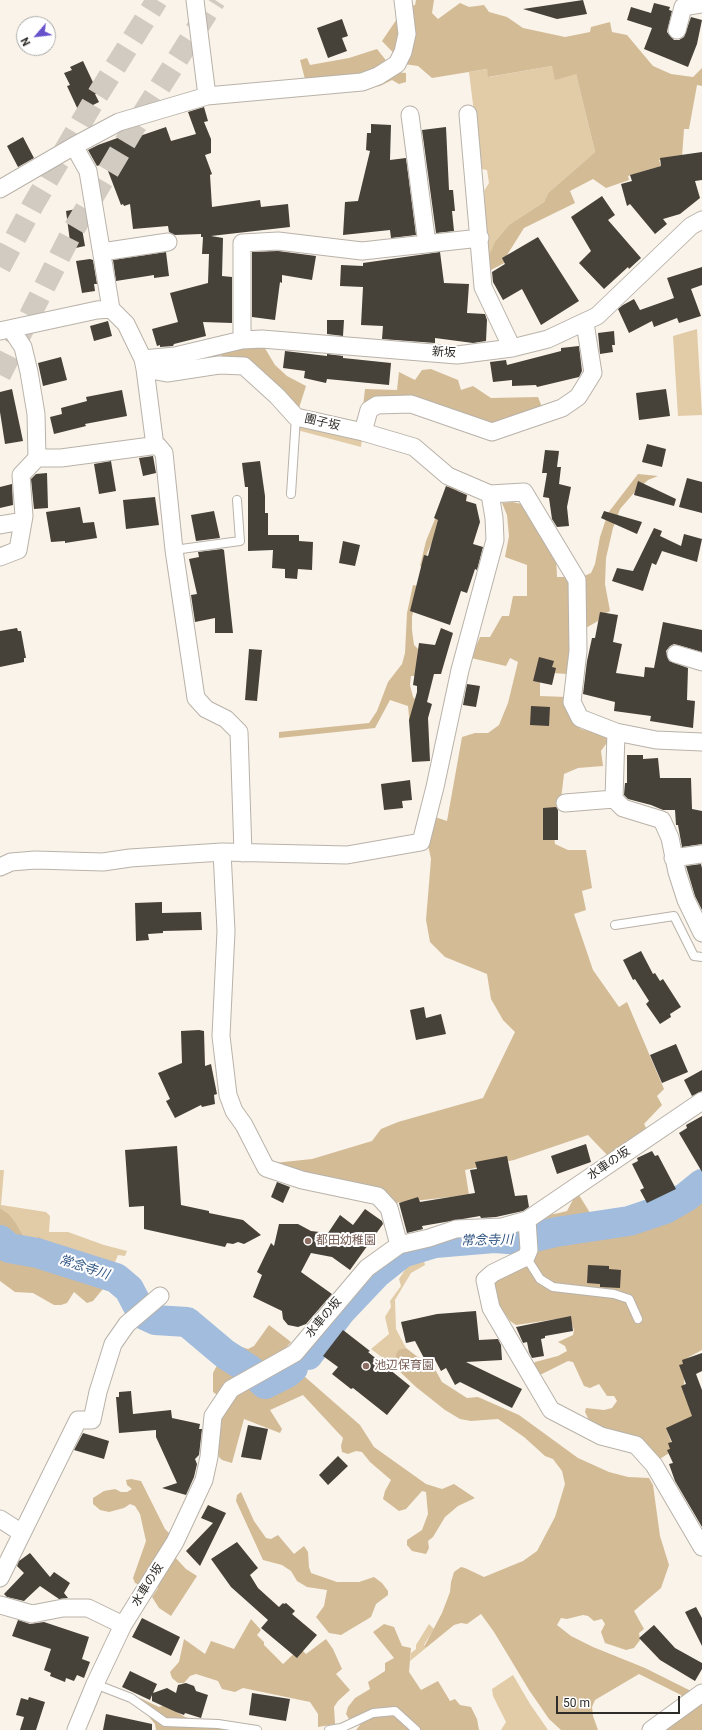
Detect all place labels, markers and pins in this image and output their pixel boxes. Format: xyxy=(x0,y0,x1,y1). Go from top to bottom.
place label: 都田幼稚園 xyxy=(316,1234,376,1248)
marker: 都田幼稚園 xyxy=(303,1236,313,1246)
place label: 池辺保育園 xyxy=(374,1359,434,1373)
marker: 池辺保育園 xyxy=(361,1361,371,1371)

